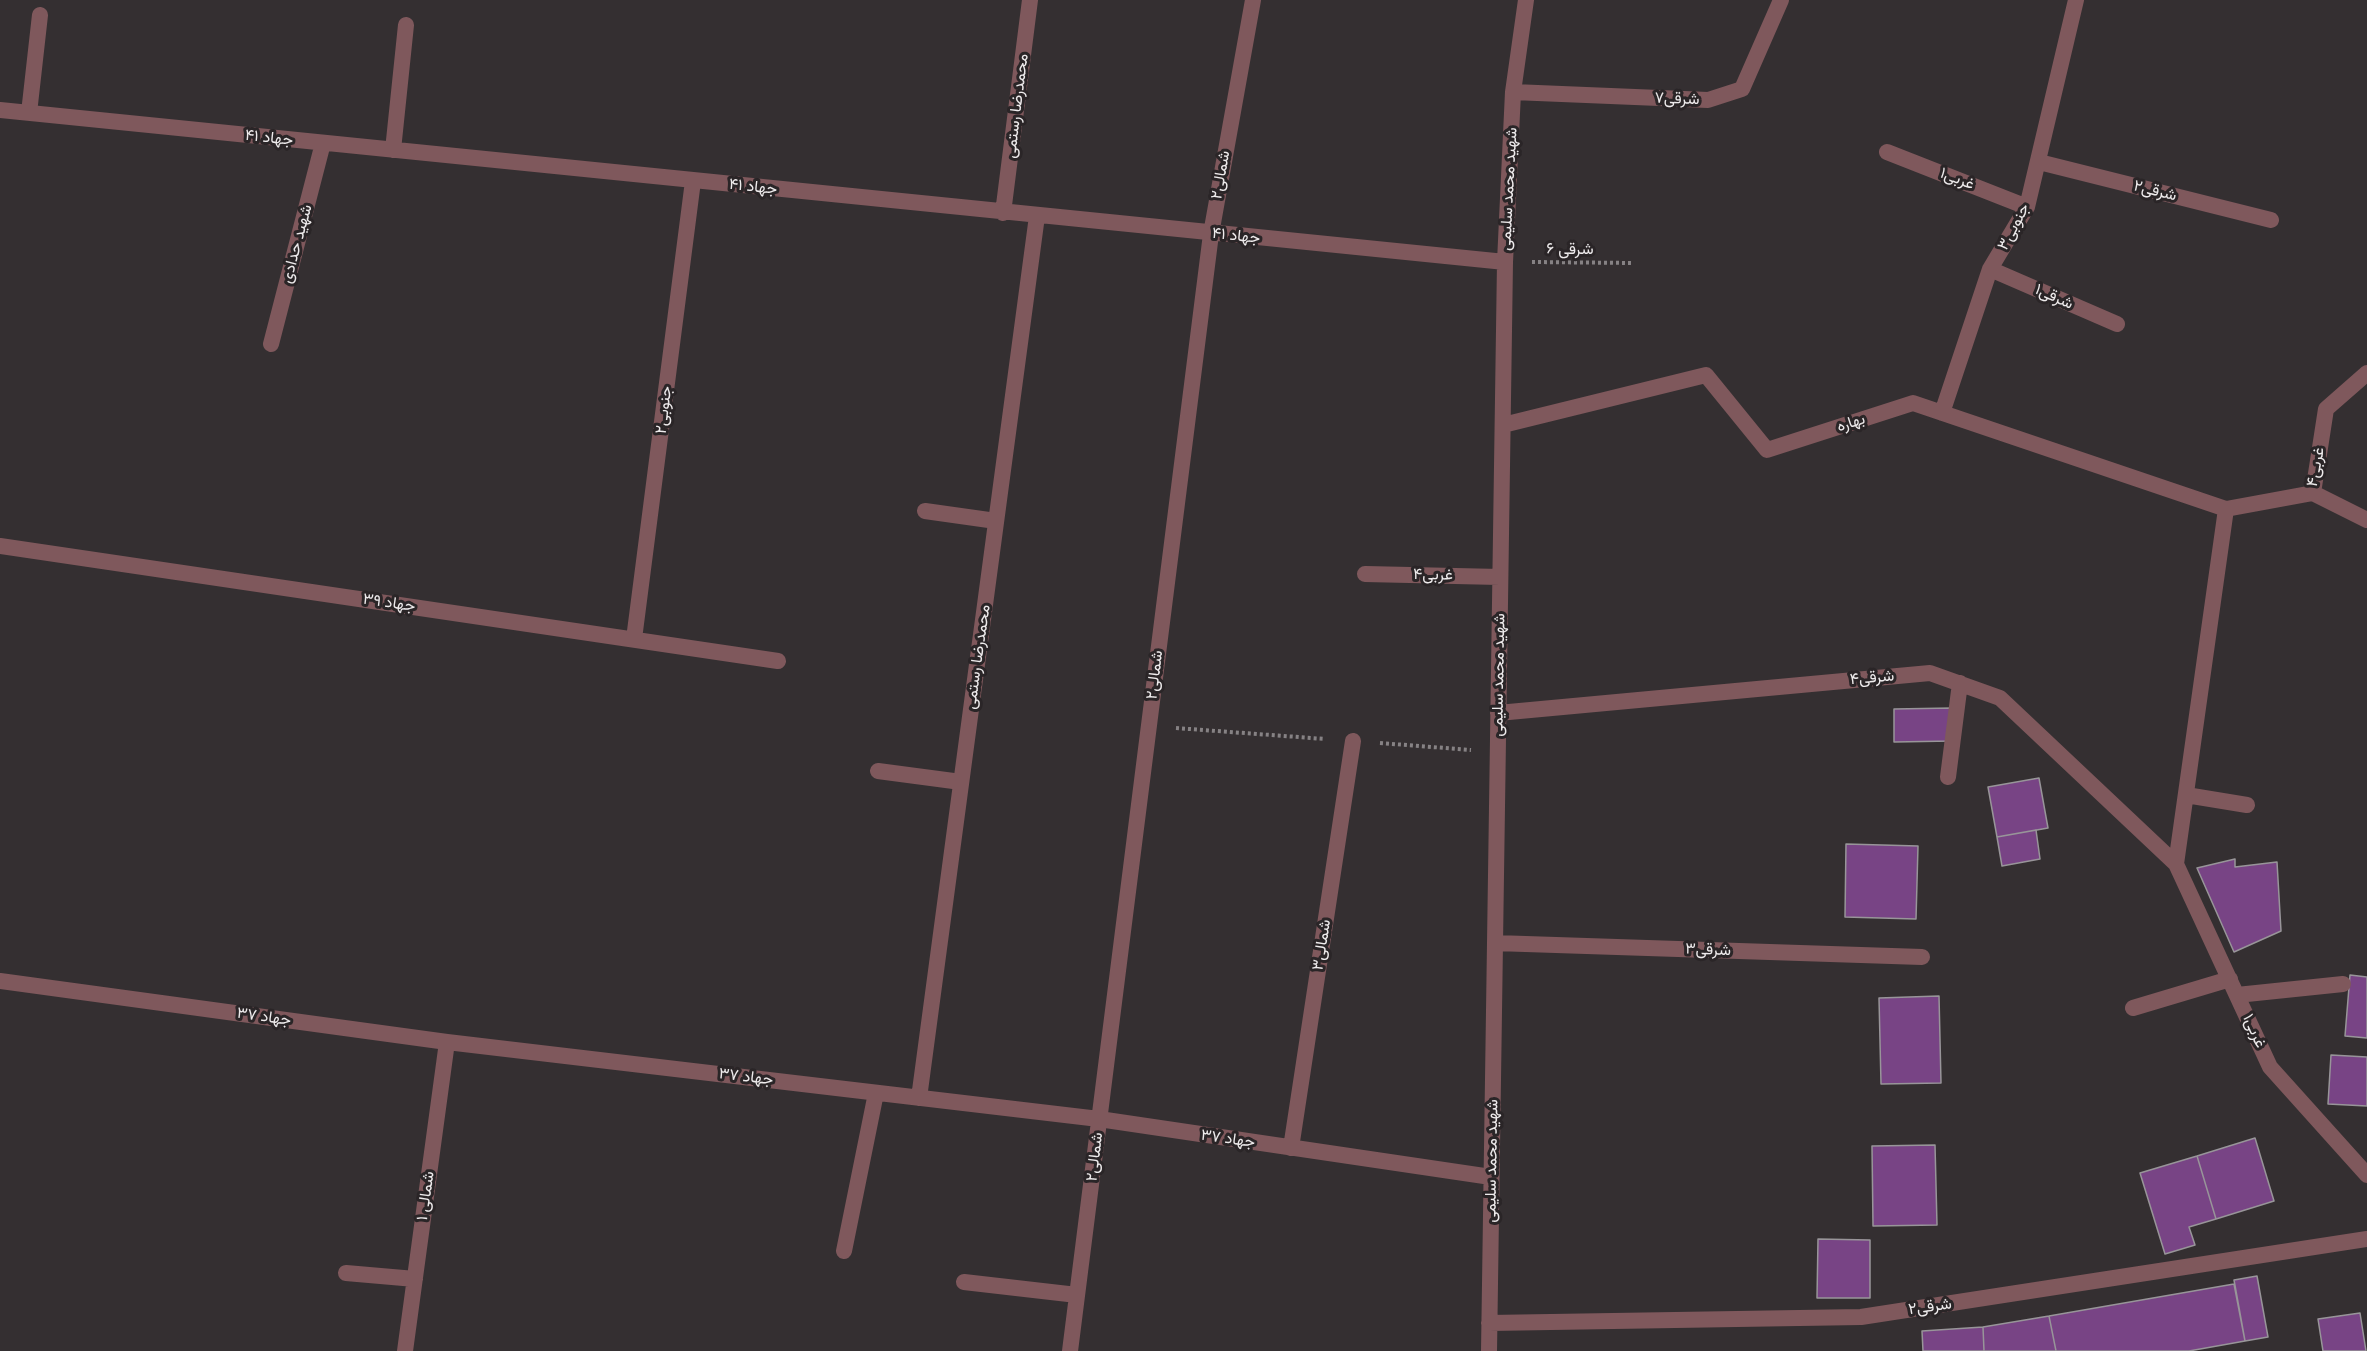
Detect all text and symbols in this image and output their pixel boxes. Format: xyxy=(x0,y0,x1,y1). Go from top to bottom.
street label: محمدرضا رستمی xyxy=(1001,53,1033,159)
street label: شرقی۷ xyxy=(1654,89,1700,109)
street label: جهاد ۴۱ xyxy=(244,126,294,150)
street label: شهید محمد سلیمی xyxy=(1496,127,1522,251)
street label: شمالی۲ xyxy=(1207,149,1235,201)
street label: غربی۱ xyxy=(1937,164,1977,194)
street label: جهاد ۴۱ xyxy=(728,175,778,199)
street label: شرقی۲ xyxy=(2131,176,2179,206)
street label: جنوبی۳ xyxy=(1994,200,2034,254)
street label: شهید حدادی xyxy=(277,202,317,286)
street label: جهاد ۴۱ xyxy=(1211,224,1261,248)
street label: شرقی ۶ xyxy=(1546,240,1594,260)
street label: شرقی۱ xyxy=(2032,280,2076,314)
street label: جنوبی۲ xyxy=(652,385,676,435)
street label: بهاره xyxy=(1834,409,1868,437)
street label: غربی۴ xyxy=(2303,446,2329,488)
street label: غربی۴ xyxy=(1413,565,1453,585)
street label: جهاد ۳۹ xyxy=(361,590,417,616)
street label: محمدرضا رستمی xyxy=(961,603,995,711)
street label: شهید محمد سلیمی xyxy=(1488,613,1510,737)
street label: شمالی۲ xyxy=(1142,649,1168,701)
street label: شرقی۴ xyxy=(1849,666,1895,690)
street label: شمالی۳ xyxy=(1308,918,1336,972)
street label: شرقی۳ xyxy=(1685,940,1731,960)
street label: جهاد ۳۷ xyxy=(236,1004,292,1030)
street label: غربی۱ xyxy=(2238,1011,2270,1051)
street label: جهاد ۳۷ xyxy=(718,1064,774,1090)
street label: شهید محمد سلیمی xyxy=(1481,1099,1503,1223)
street label: جهاد ۳۷ xyxy=(1200,1126,1256,1152)
street label: شمالی۲ xyxy=(1082,1131,1108,1183)
street label: شمالی ۱ xyxy=(413,1170,439,1222)
street label: شرقی۲ xyxy=(1907,1294,1953,1320)

